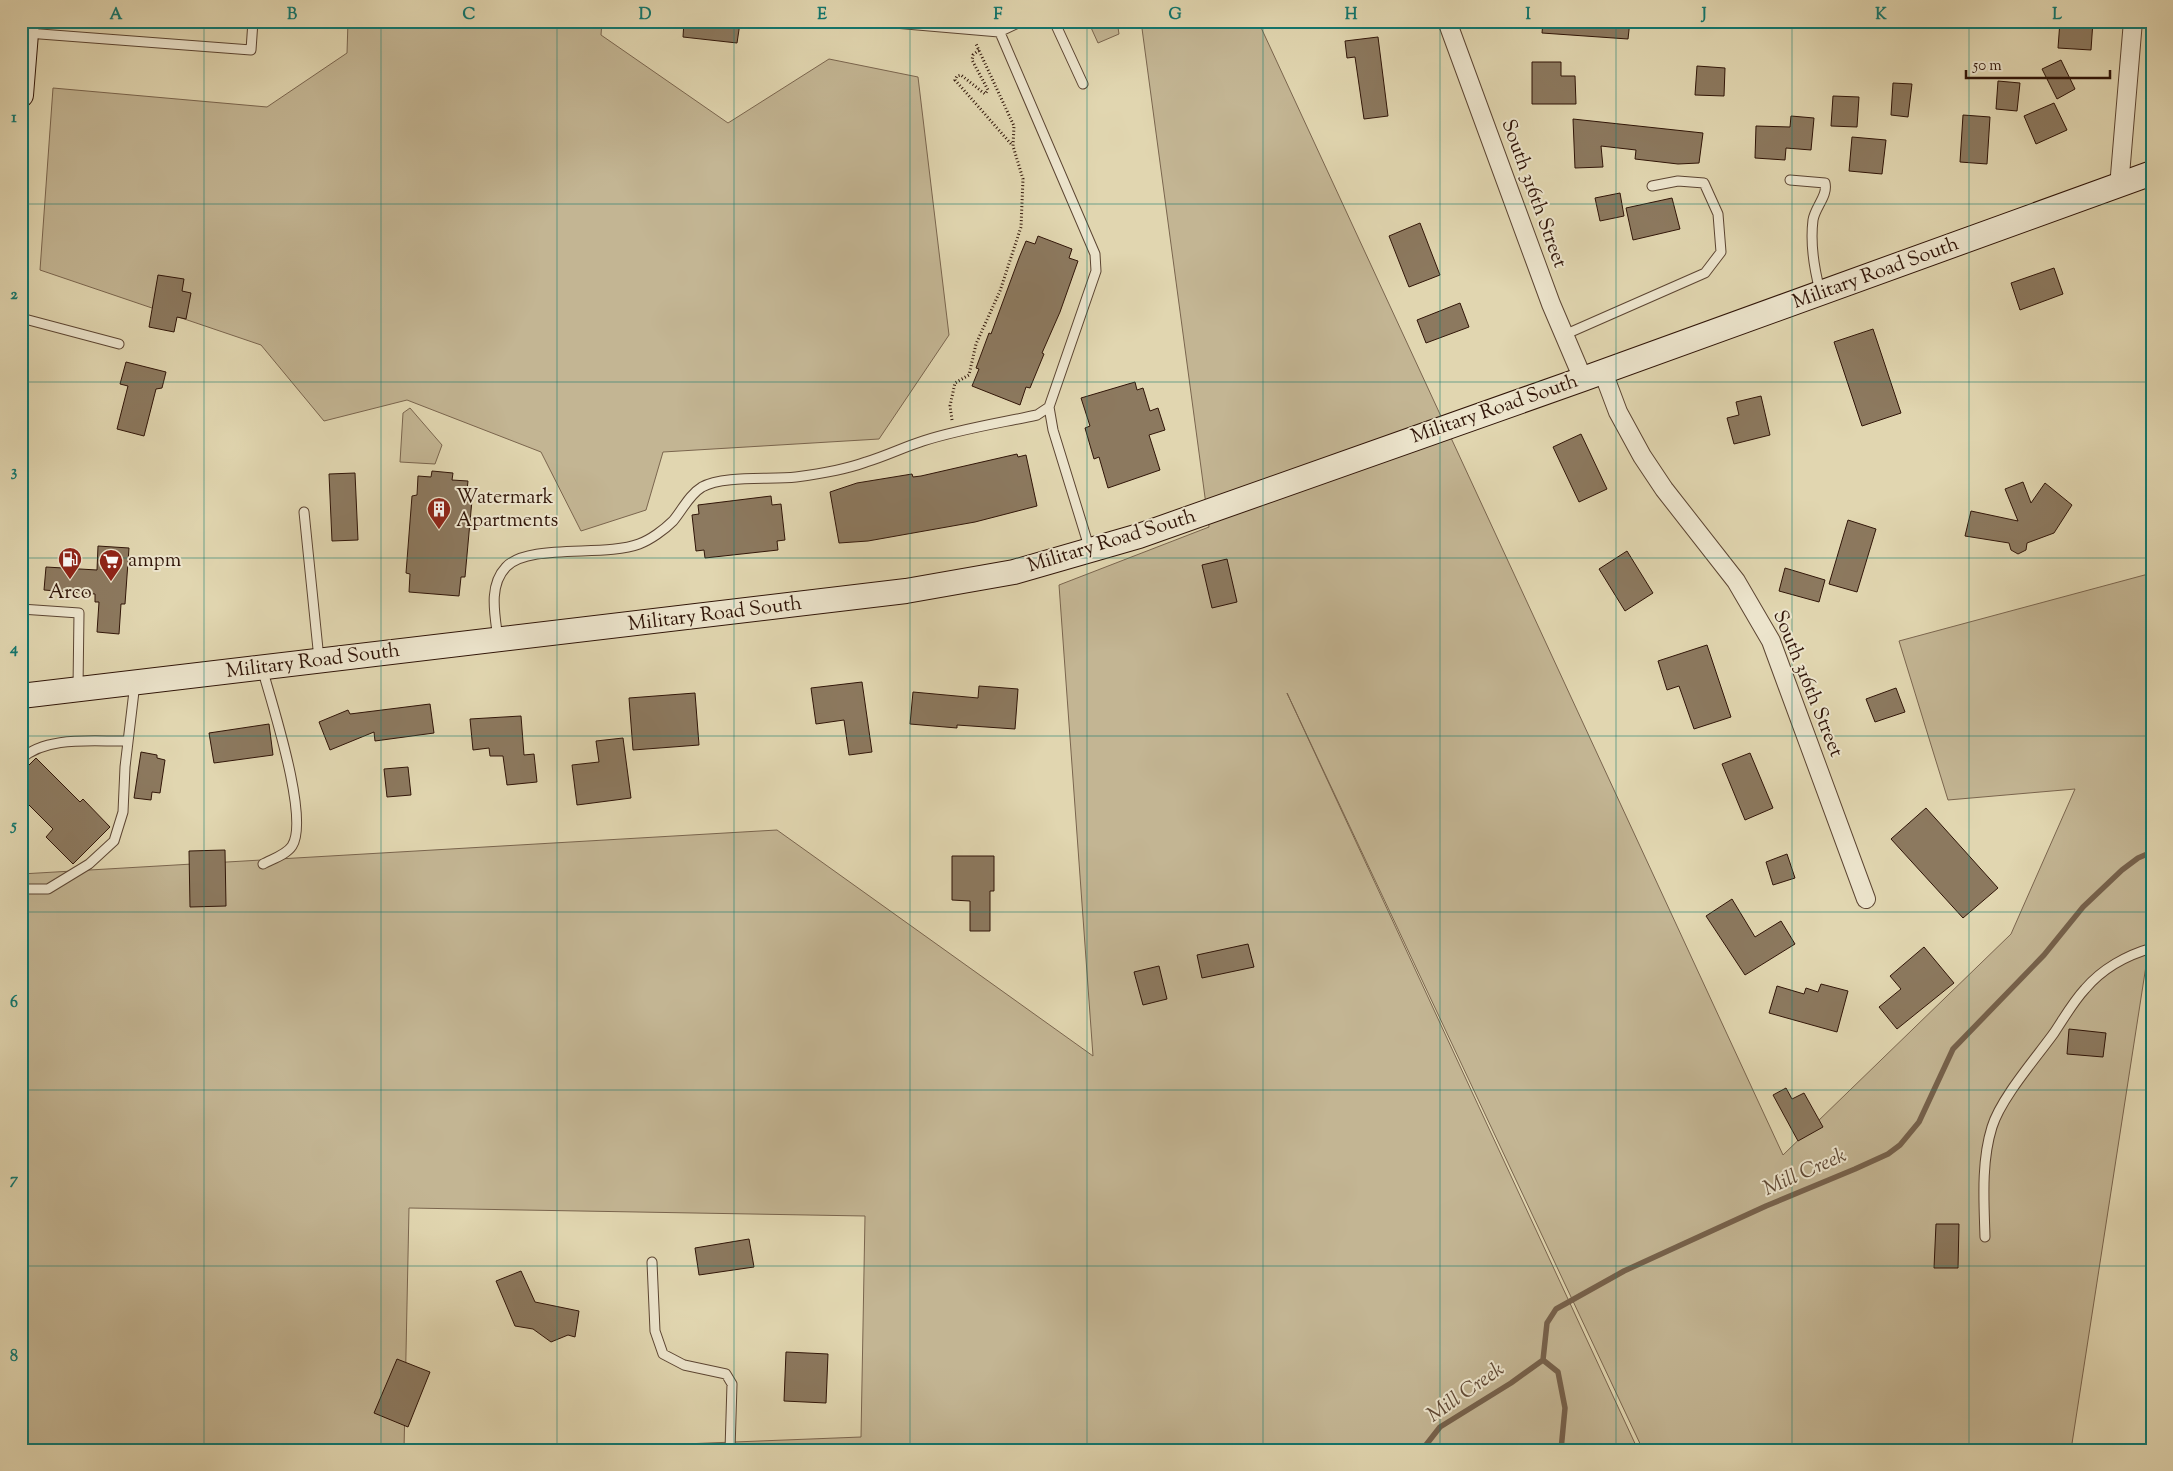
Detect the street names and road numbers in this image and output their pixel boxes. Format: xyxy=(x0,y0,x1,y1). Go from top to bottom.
street label: South 316th Street xyxy=(1493,116,1573,273)
street label: Military Road South xyxy=(1789,230,1963,318)
street label: Military Road South xyxy=(1408,368,1583,452)
street label: Military Road South xyxy=(1024,502,1200,581)
street label: Military Road South xyxy=(626,590,804,640)
street label: South 316th Street xyxy=(1764,606,1850,762)
street label: Military Road South xyxy=(224,637,402,687)

